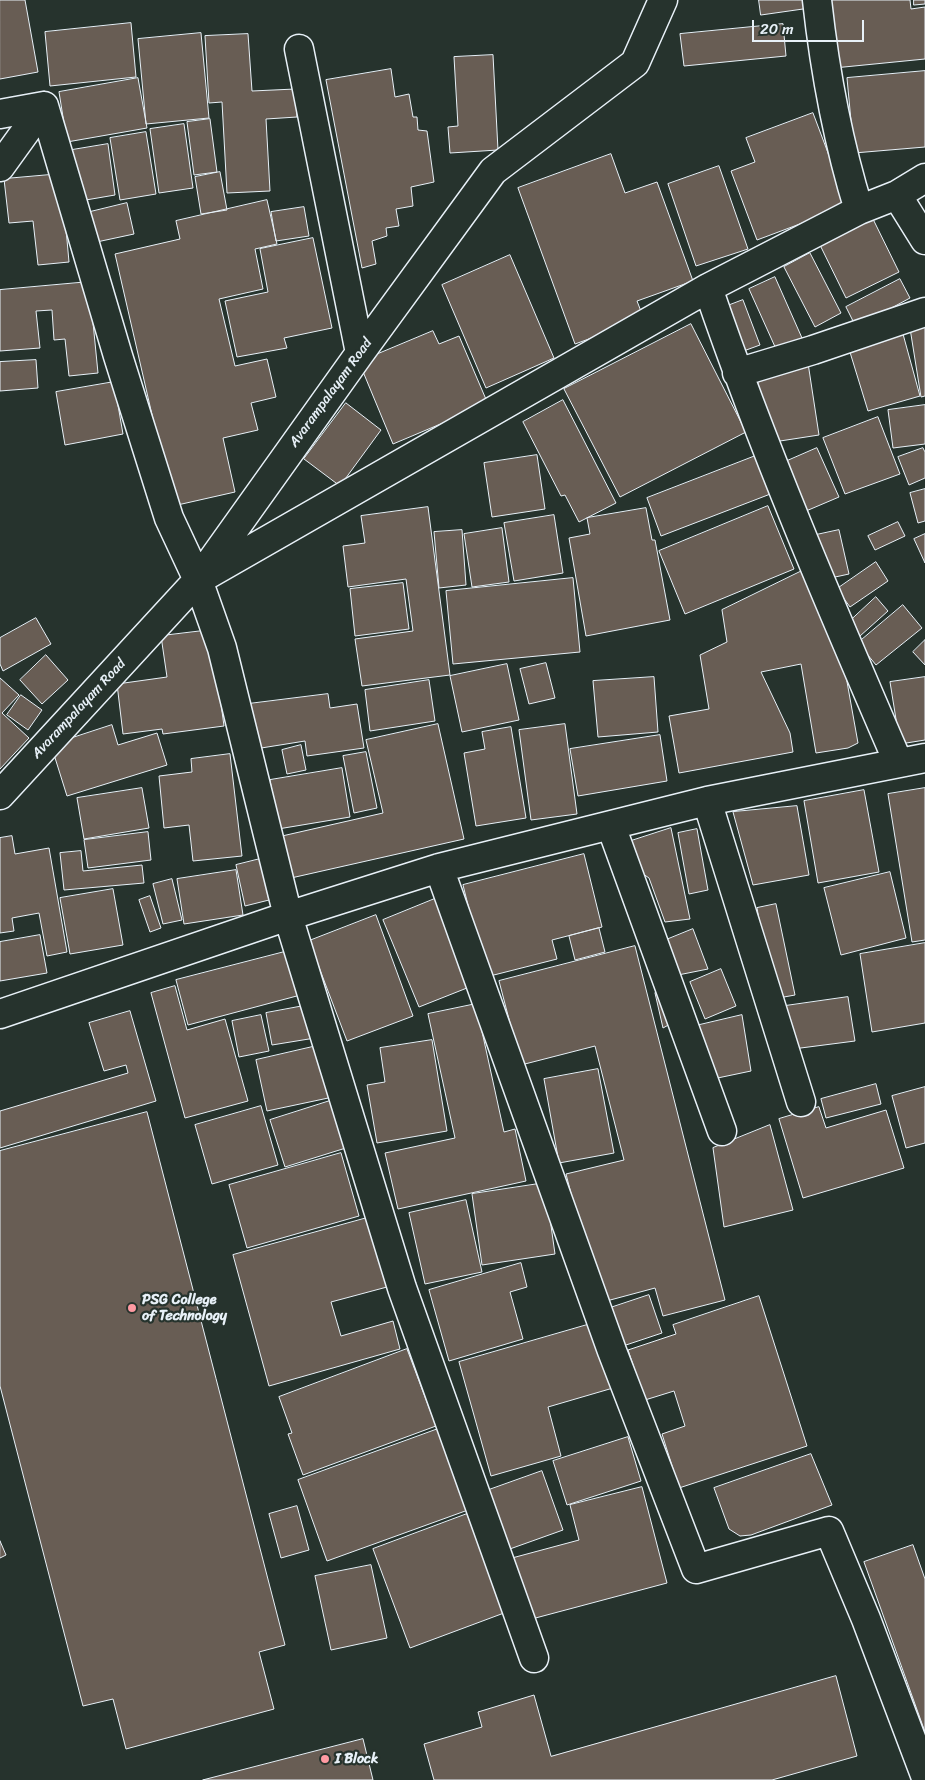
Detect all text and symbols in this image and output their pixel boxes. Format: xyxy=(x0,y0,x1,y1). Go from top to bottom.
scale bar xyxy=(755,10,868,42)
text: 20 m xyxy=(760,16,794,42)
street label: Avarampalayam Road xyxy=(286,335,376,451)
street label: Avarampalayam Road xyxy=(28,656,130,762)
place label: PSG College of Technology xyxy=(142,1292,227,1324)
marker: PSG College of Technology xyxy=(126,1302,138,1314)
place label: I Block xyxy=(335,1751,379,1767)
marker: I Block xyxy=(319,1753,331,1765)

